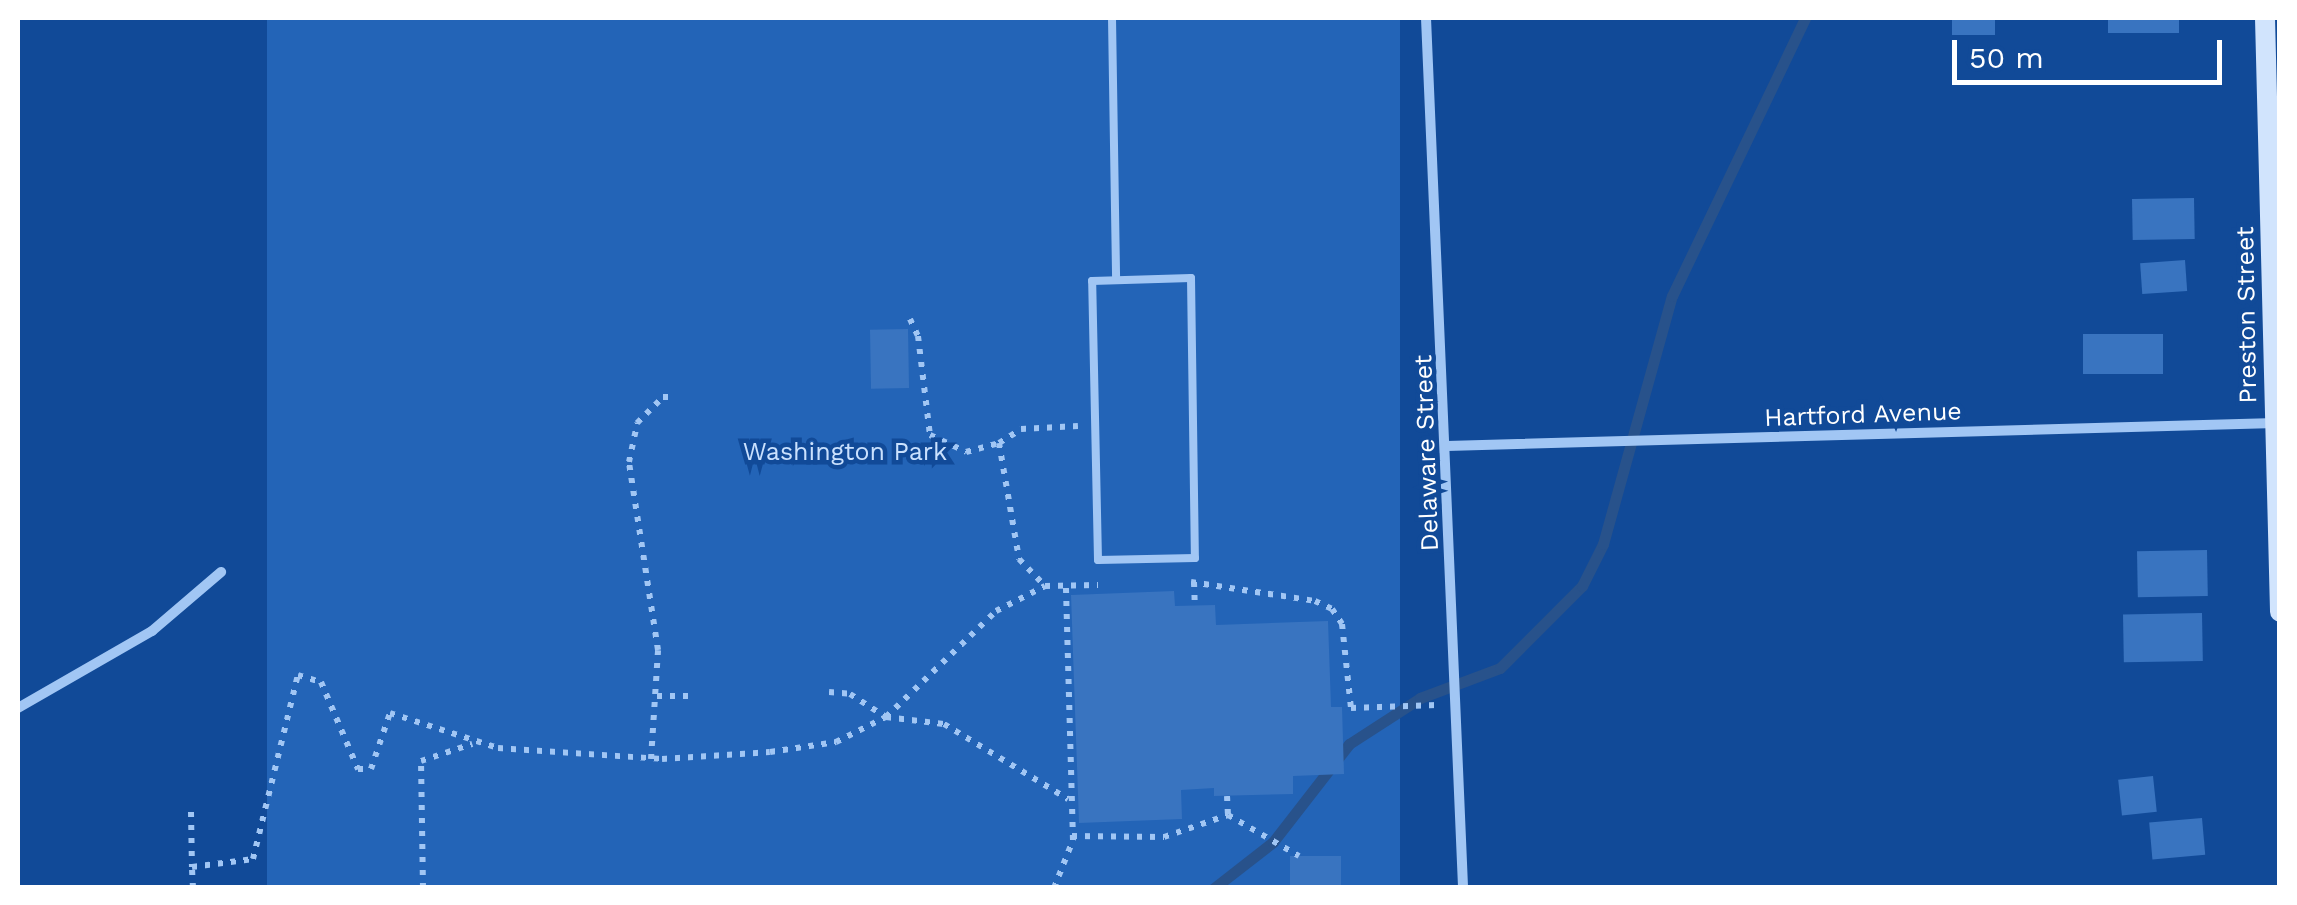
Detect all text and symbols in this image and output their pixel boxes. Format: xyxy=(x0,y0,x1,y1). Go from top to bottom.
scale bar xyxy=(1957,20,2227,82)
text: 50 m xyxy=(1969,40,2044,75)
street label: Preston Street xyxy=(2230,226,2264,404)
street label: Delaware Street xyxy=(1409,354,1445,552)
street label: Hartford Avenue xyxy=(1763,397,1963,433)
park label: Washington Park xyxy=(743,437,947,467)

